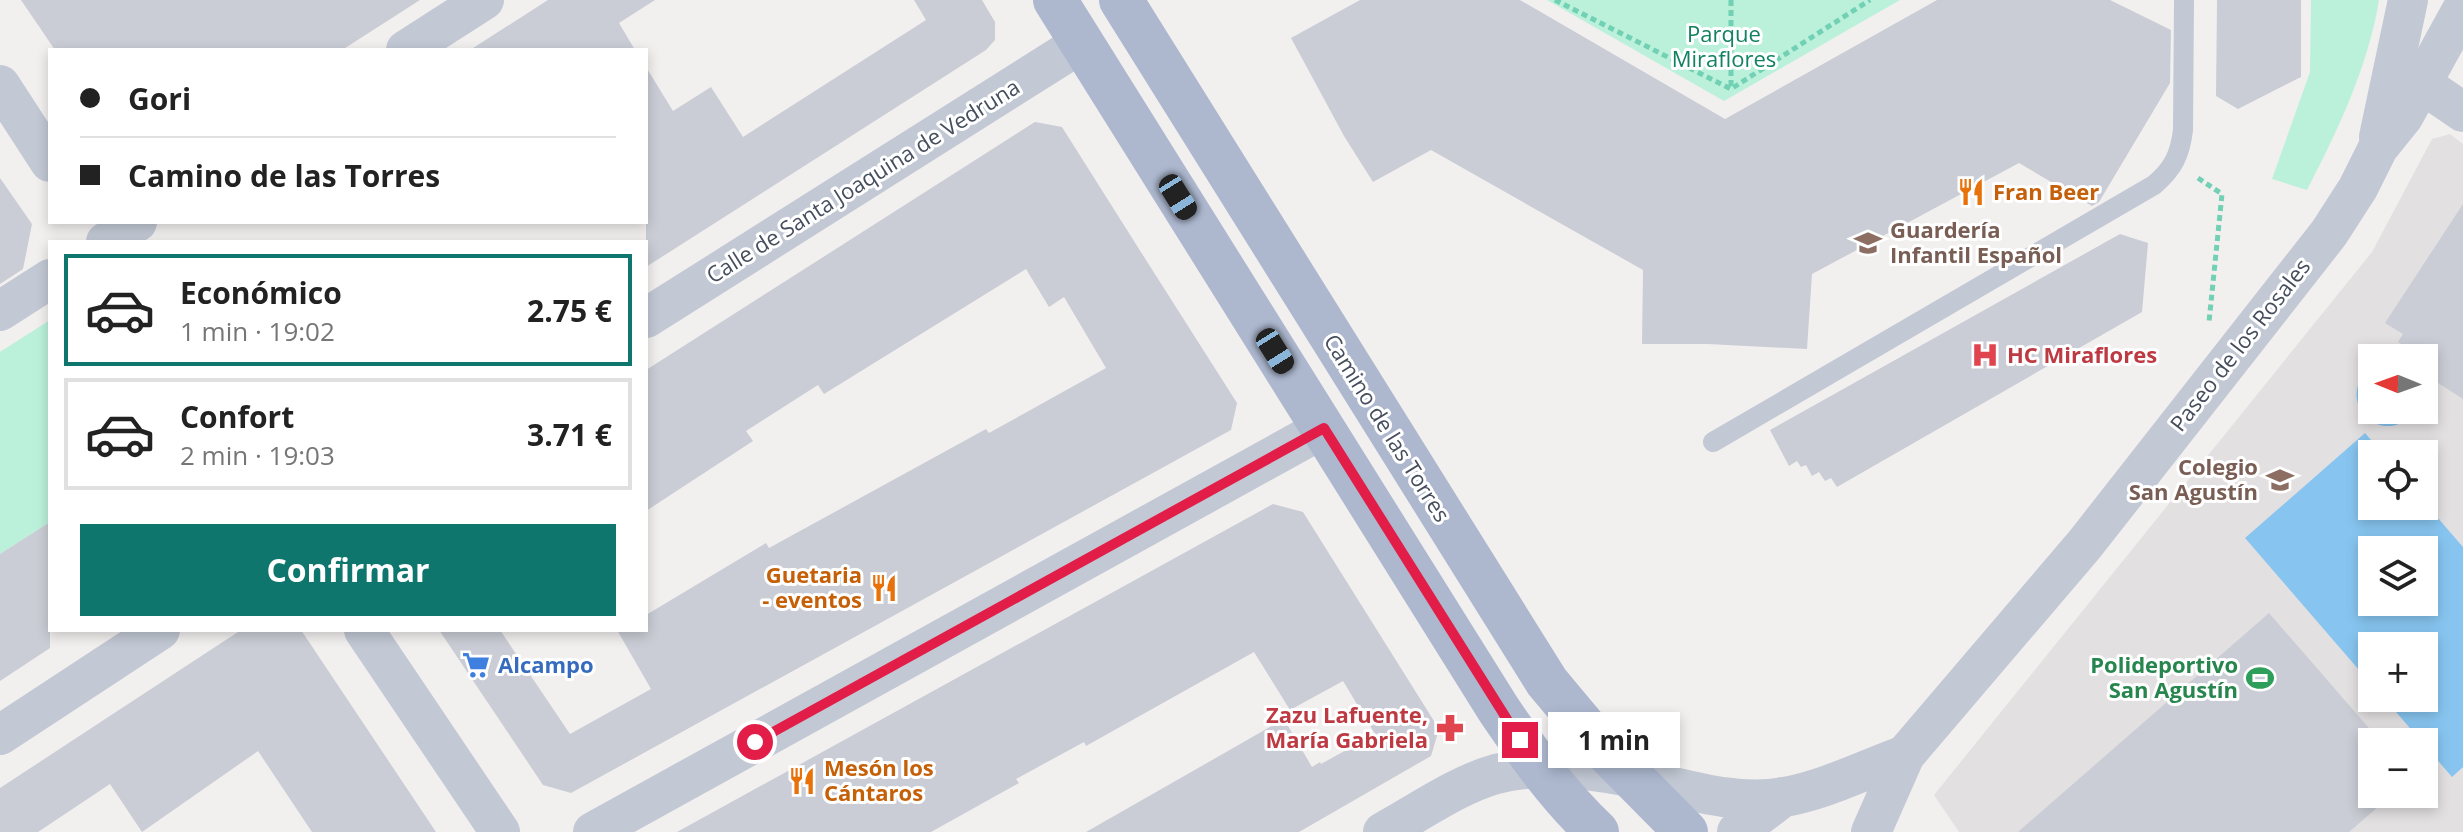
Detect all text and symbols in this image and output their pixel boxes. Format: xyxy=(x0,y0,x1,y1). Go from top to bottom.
park label: Parque Miraflores xyxy=(1672,18,1776,73)
street label: Calle de Santa Joaquina de Vedruna xyxy=(700,71,1025,289)
text: Gori xyxy=(128,78,191,119)
text: Camino de las Torres xyxy=(128,155,440,196)
car xyxy=(1155,170,1201,224)
place label: Fran Beer xyxy=(1993,176,2099,206)
restaurant icon: Fran Beer xyxy=(1956,177,1986,207)
place label: Guardería Infantil Español xyxy=(1890,214,2062,269)
school or university icon: Guardería Infantil Español xyxy=(1853,228,1883,258)
street label: Paseo de los Rosales xyxy=(2162,252,2316,437)
text: Económico xyxy=(180,272,342,313)
icon: car xyxy=(84,274,156,346)
text: 2.75 € xyxy=(527,290,612,331)
text: 1 min · 19:02 xyxy=(180,313,335,349)
car xyxy=(1252,324,1298,378)
street label: Camino de las Torres xyxy=(1318,328,1458,527)
place label: HC Miraflores xyxy=(2007,339,2157,369)
hospital icon: HC Miraflores xyxy=(1970,340,2000,370)
north arrow xyxy=(2358,344,2438,424)
map controls xyxy=(2358,344,2438,808)
text: Confort xyxy=(180,396,294,437)
icon: car xyxy=(84,398,156,470)
text: 3.71 € xyxy=(527,414,612,455)
text: 2 min · 19:03 xyxy=(180,437,335,473)
button: locate xyxy=(2358,440,2438,520)
place label: Colegio San Agustín xyxy=(2129,451,2258,506)
school or university icon: Colegio San Agustín xyxy=(2265,465,2295,495)
button: Confirmar xyxy=(80,524,616,616)
button: layers xyxy=(2358,536,2438,616)
place label: Guetaria - eventos xyxy=(762,559,862,614)
restaurant icon: Guetaria - eventos xyxy=(869,573,899,603)
button: + xyxy=(2358,632,2438,712)
place label: Alcampo xyxy=(498,649,594,679)
place label: Polideportivo San Agustín xyxy=(2090,649,2238,704)
supermarket icon: Alcampo xyxy=(461,650,491,680)
sports icon: Polideportivo San Agustín xyxy=(2245,663,2275,693)
place label: Zazu Lafuente, María Gabriela xyxy=(1265,699,1428,754)
callout: 1 min xyxy=(1548,712,1680,768)
pharmacy icon: Zazu Lafuente, María Gabriela xyxy=(1435,713,1465,743)
route end xyxy=(1502,722,1538,758)
text: 1 min xyxy=(1578,722,1650,758)
route start xyxy=(737,724,773,760)
button: − xyxy=(2358,728,2438,808)
place label: Mesón los Cántaros xyxy=(824,752,934,807)
restaurant icon: Mesón los Cántaros xyxy=(787,766,817,796)

